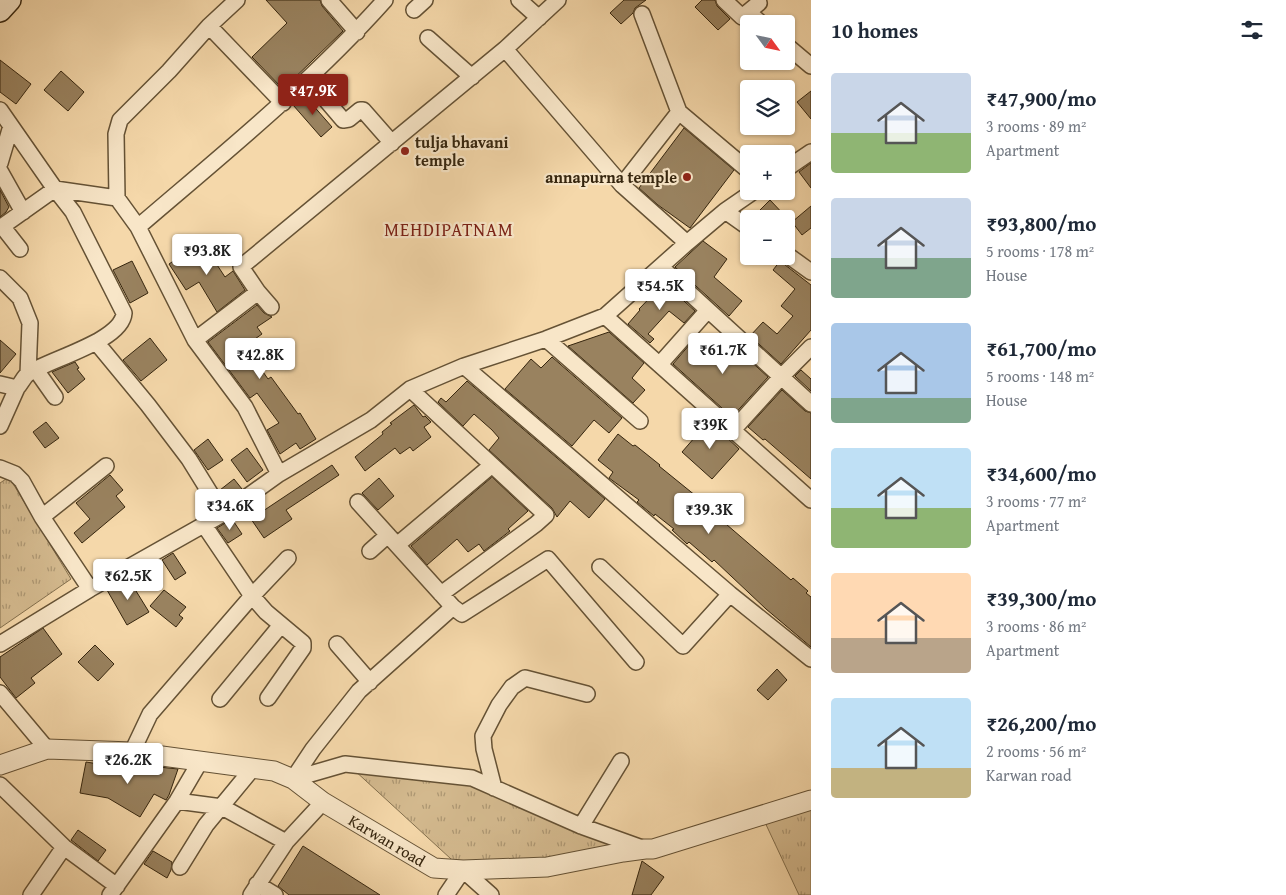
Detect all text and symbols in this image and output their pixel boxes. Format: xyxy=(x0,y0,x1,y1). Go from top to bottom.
north arrow xyxy=(740,15,795,70)
map controls xyxy=(740,15,795,265)
text: 10 homes xyxy=(831,15,918,46)
icon: filters xyxy=(1238,16,1266,44)
pin: ₹47.9K xyxy=(272,74,354,116)
text: ₹47.9K xyxy=(289,78,337,102)
button: layers xyxy=(740,80,795,135)
text: ₹47,900/mo xyxy=(986,83,1096,114)
icon: home xyxy=(871,93,931,153)
text: 3 rooms · 89 m² xyxy=(986,114,1086,138)
place label: tulja bhavani temple xyxy=(415,130,508,172)
text: Apartment xyxy=(986,138,1059,162)
marker: tulja bhavani temple xyxy=(399,145,411,157)
button: + xyxy=(740,145,795,200)
place label: annapurna temple xyxy=(545,165,677,189)
marker: annapurna temple xyxy=(681,171,693,183)
text: ₹93,800/mo xyxy=(986,208,1096,239)
button: − xyxy=(740,210,795,265)
district label: MEHDIPATNAM xyxy=(384,216,514,243)
icon: home xyxy=(871,218,931,278)
pin: ₹93.8K xyxy=(166,234,248,276)
text: ₹93.8K xyxy=(183,238,231,262)
text: 5 rooms · 178 m² xyxy=(986,239,1094,263)
text: House xyxy=(986,263,1027,287)
pin: ₹54.5K xyxy=(619,268,701,311)
text: ₹54.5K xyxy=(636,273,684,297)
pin: ₹61.7K xyxy=(682,332,764,375)
text: ₹61,700/mo xyxy=(986,333,1096,364)
text: ₹61.7K xyxy=(699,337,747,361)
pin: ₹42.8K xyxy=(219,338,301,380)
text: ₹42.8K xyxy=(236,342,284,366)
icon: home xyxy=(871,343,931,403)
text: 5 rooms · 148 m² xyxy=(986,364,1094,388)
text: House xyxy=(986,388,1027,412)
pin: ₹39K xyxy=(680,408,740,450)
text: ₹39K xyxy=(693,412,727,436)
text: ₹34,600/mo xyxy=(986,458,1096,489)
icon: home xyxy=(871,468,931,528)
pin: ₹34.6K xyxy=(189,488,271,531)
text: 3 rooms · 77 m² xyxy=(986,489,1086,513)
pin: ₹39.3K xyxy=(668,492,750,535)
text: ₹34.6K xyxy=(206,493,254,517)
text: ₹39.3K xyxy=(685,497,733,521)
text: Apartment xyxy=(986,513,1059,537)
pin: ₹62.5K xyxy=(87,558,169,601)
text: ₹62.5K xyxy=(104,563,152,587)
text: ₹39,300/mo xyxy=(986,583,1096,614)
icon: home xyxy=(871,593,931,653)
text: 3 rooms · 86 m² xyxy=(986,614,1086,638)
text: Apartment xyxy=(986,638,1059,662)
text: ₹26,200/mo xyxy=(986,708,1096,739)
icon: home xyxy=(871,718,931,778)
text: 2 rooms · 56 m² xyxy=(986,739,1086,763)
pin: ₹26.2K xyxy=(87,742,169,785)
text: ₹26.2K xyxy=(104,747,152,771)
text: Karwan road xyxy=(986,763,1071,787)
street label: Karwan road xyxy=(344,808,430,873)

